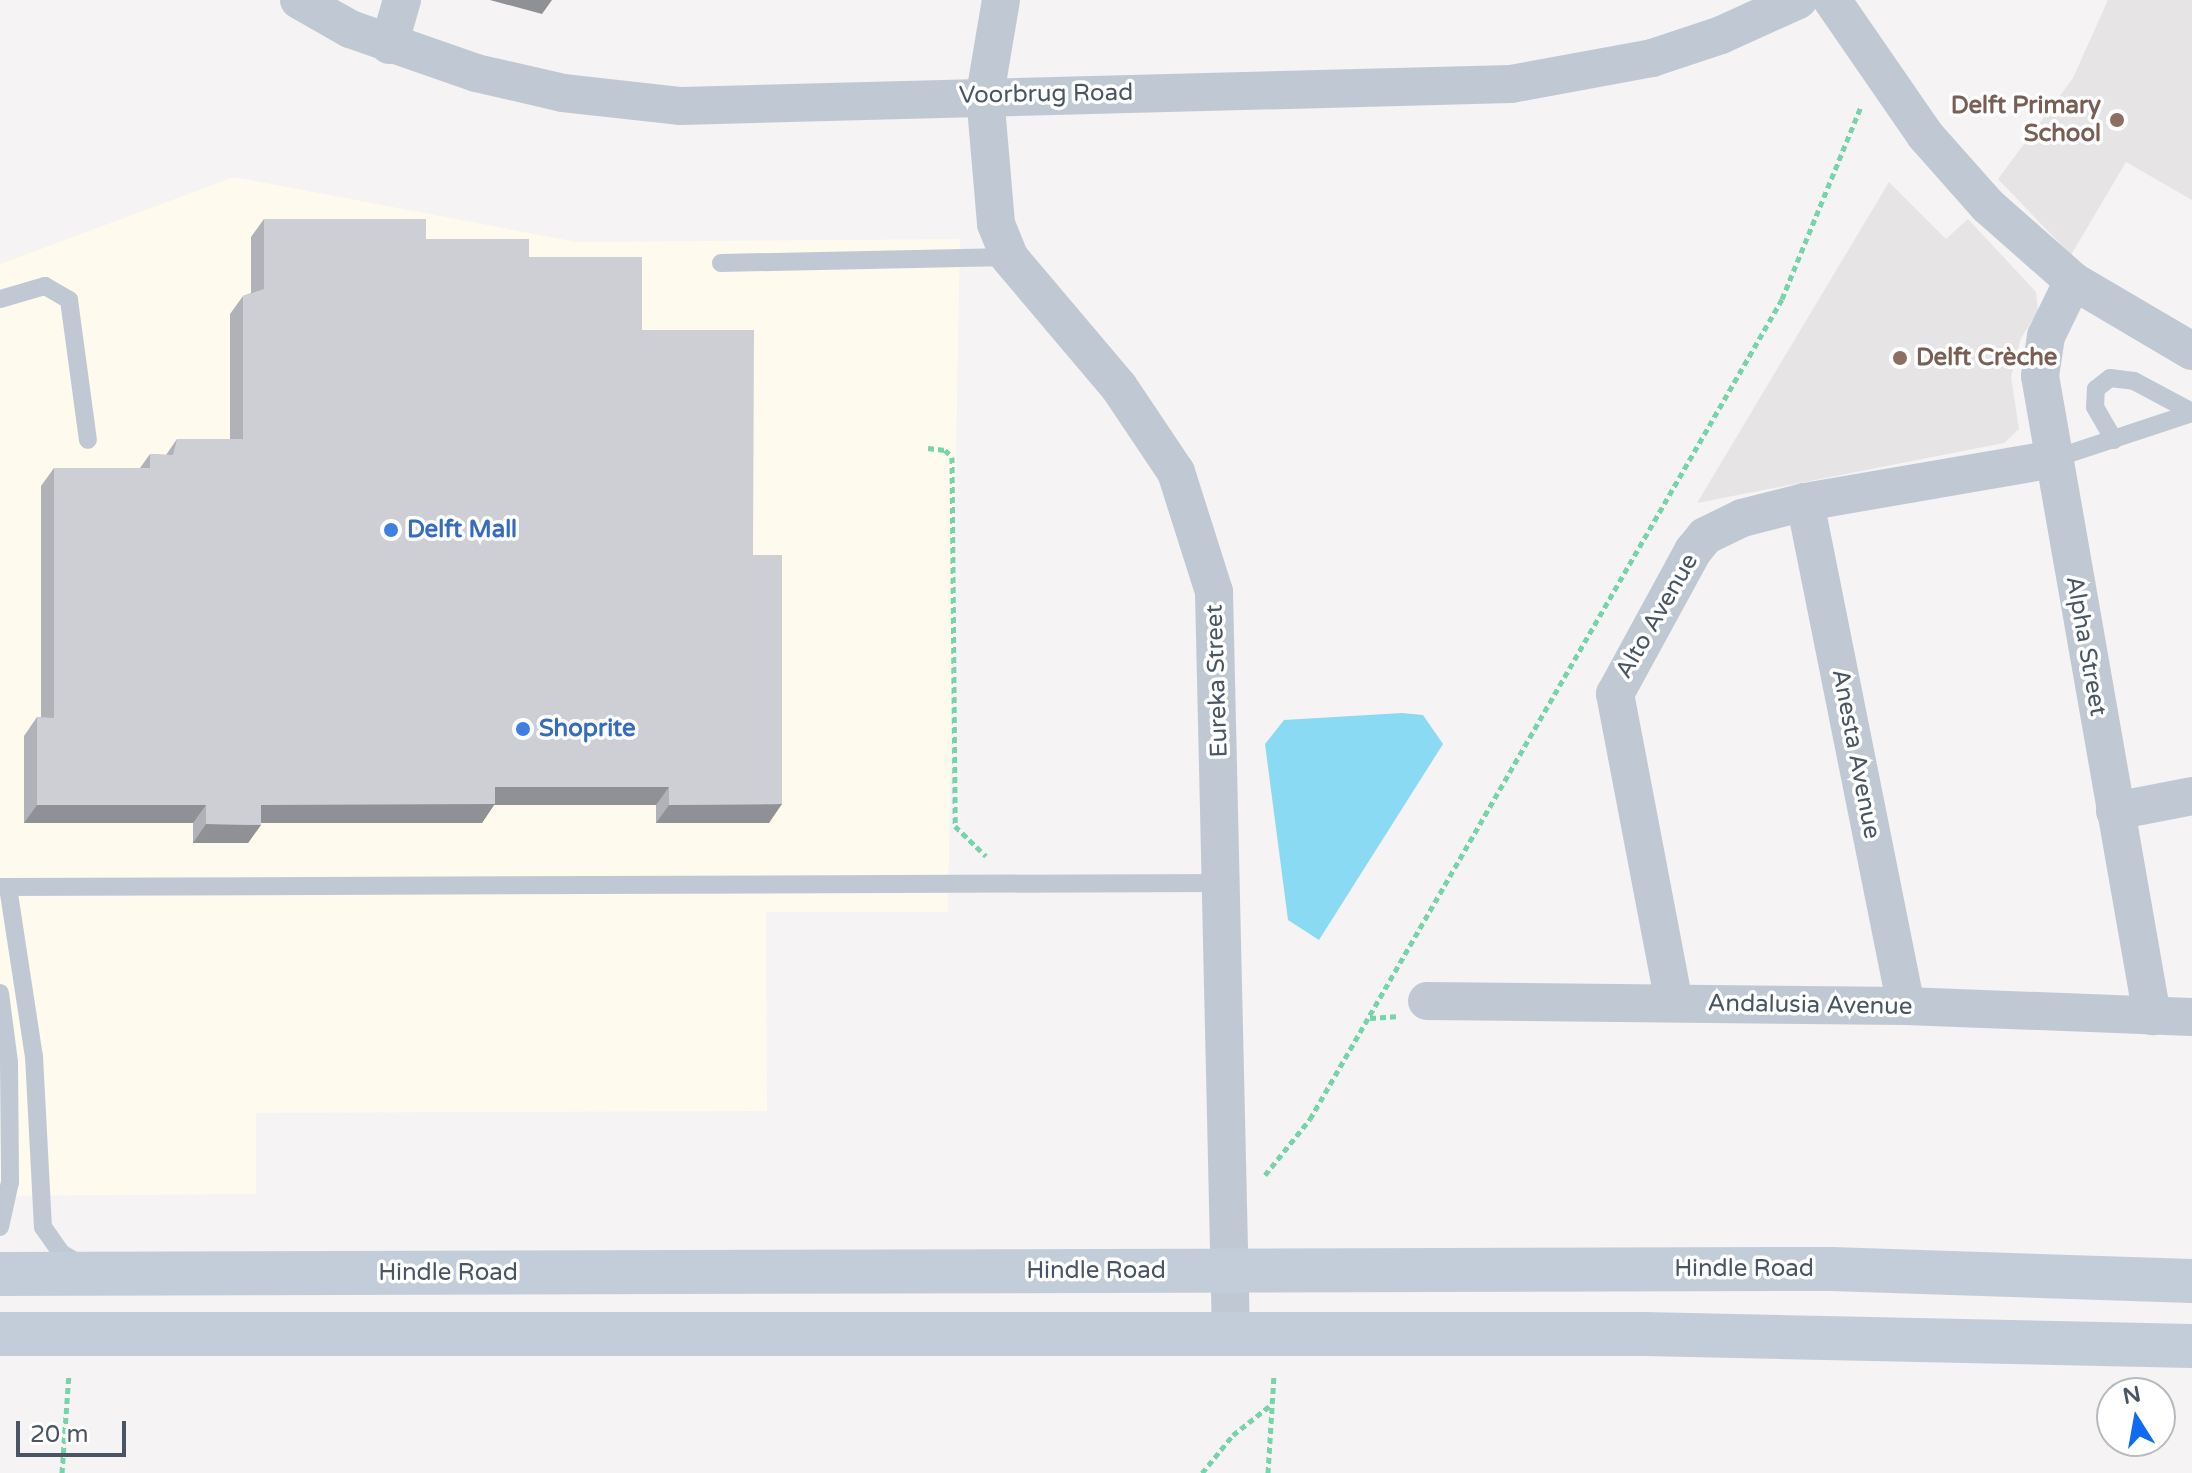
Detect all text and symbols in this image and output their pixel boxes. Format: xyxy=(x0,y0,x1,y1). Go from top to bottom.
street label: Voorbrug Road xyxy=(959,78,1133,110)
place label: Delft Primary School xyxy=(1951,92,2101,148)
marker: Delft Primary School xyxy=(2108,111,2126,129)
place label: Delft Crèche xyxy=(1916,344,2057,372)
marker: Delft Crèche xyxy=(1891,349,1909,367)
place label: Delft Mall xyxy=(407,516,517,544)
marker: Delft Mall xyxy=(382,521,400,539)
street label: Alto Avenue xyxy=(1610,548,1704,684)
street label: Alpha Street xyxy=(2060,574,2112,718)
street label: Eureka Street xyxy=(1200,604,1234,758)
street label: Anesta Avenue xyxy=(1825,667,1887,841)
place label: Shoprite xyxy=(539,715,636,743)
marker: Shoprite xyxy=(514,720,532,738)
street label: Andalusia Avenue xyxy=(1707,989,1913,1021)
street label: Hindle Road xyxy=(1674,1255,1814,1283)
street label: Hindle Road xyxy=(1026,1257,1166,1285)
street label: Hindle Road xyxy=(378,1259,518,1287)
north arrow xyxy=(2096,1377,2176,1457)
text: N xyxy=(2121,1381,2143,1410)
scale bar xyxy=(20,1405,130,1455)
text: 20 m xyxy=(30,1420,88,1449)

